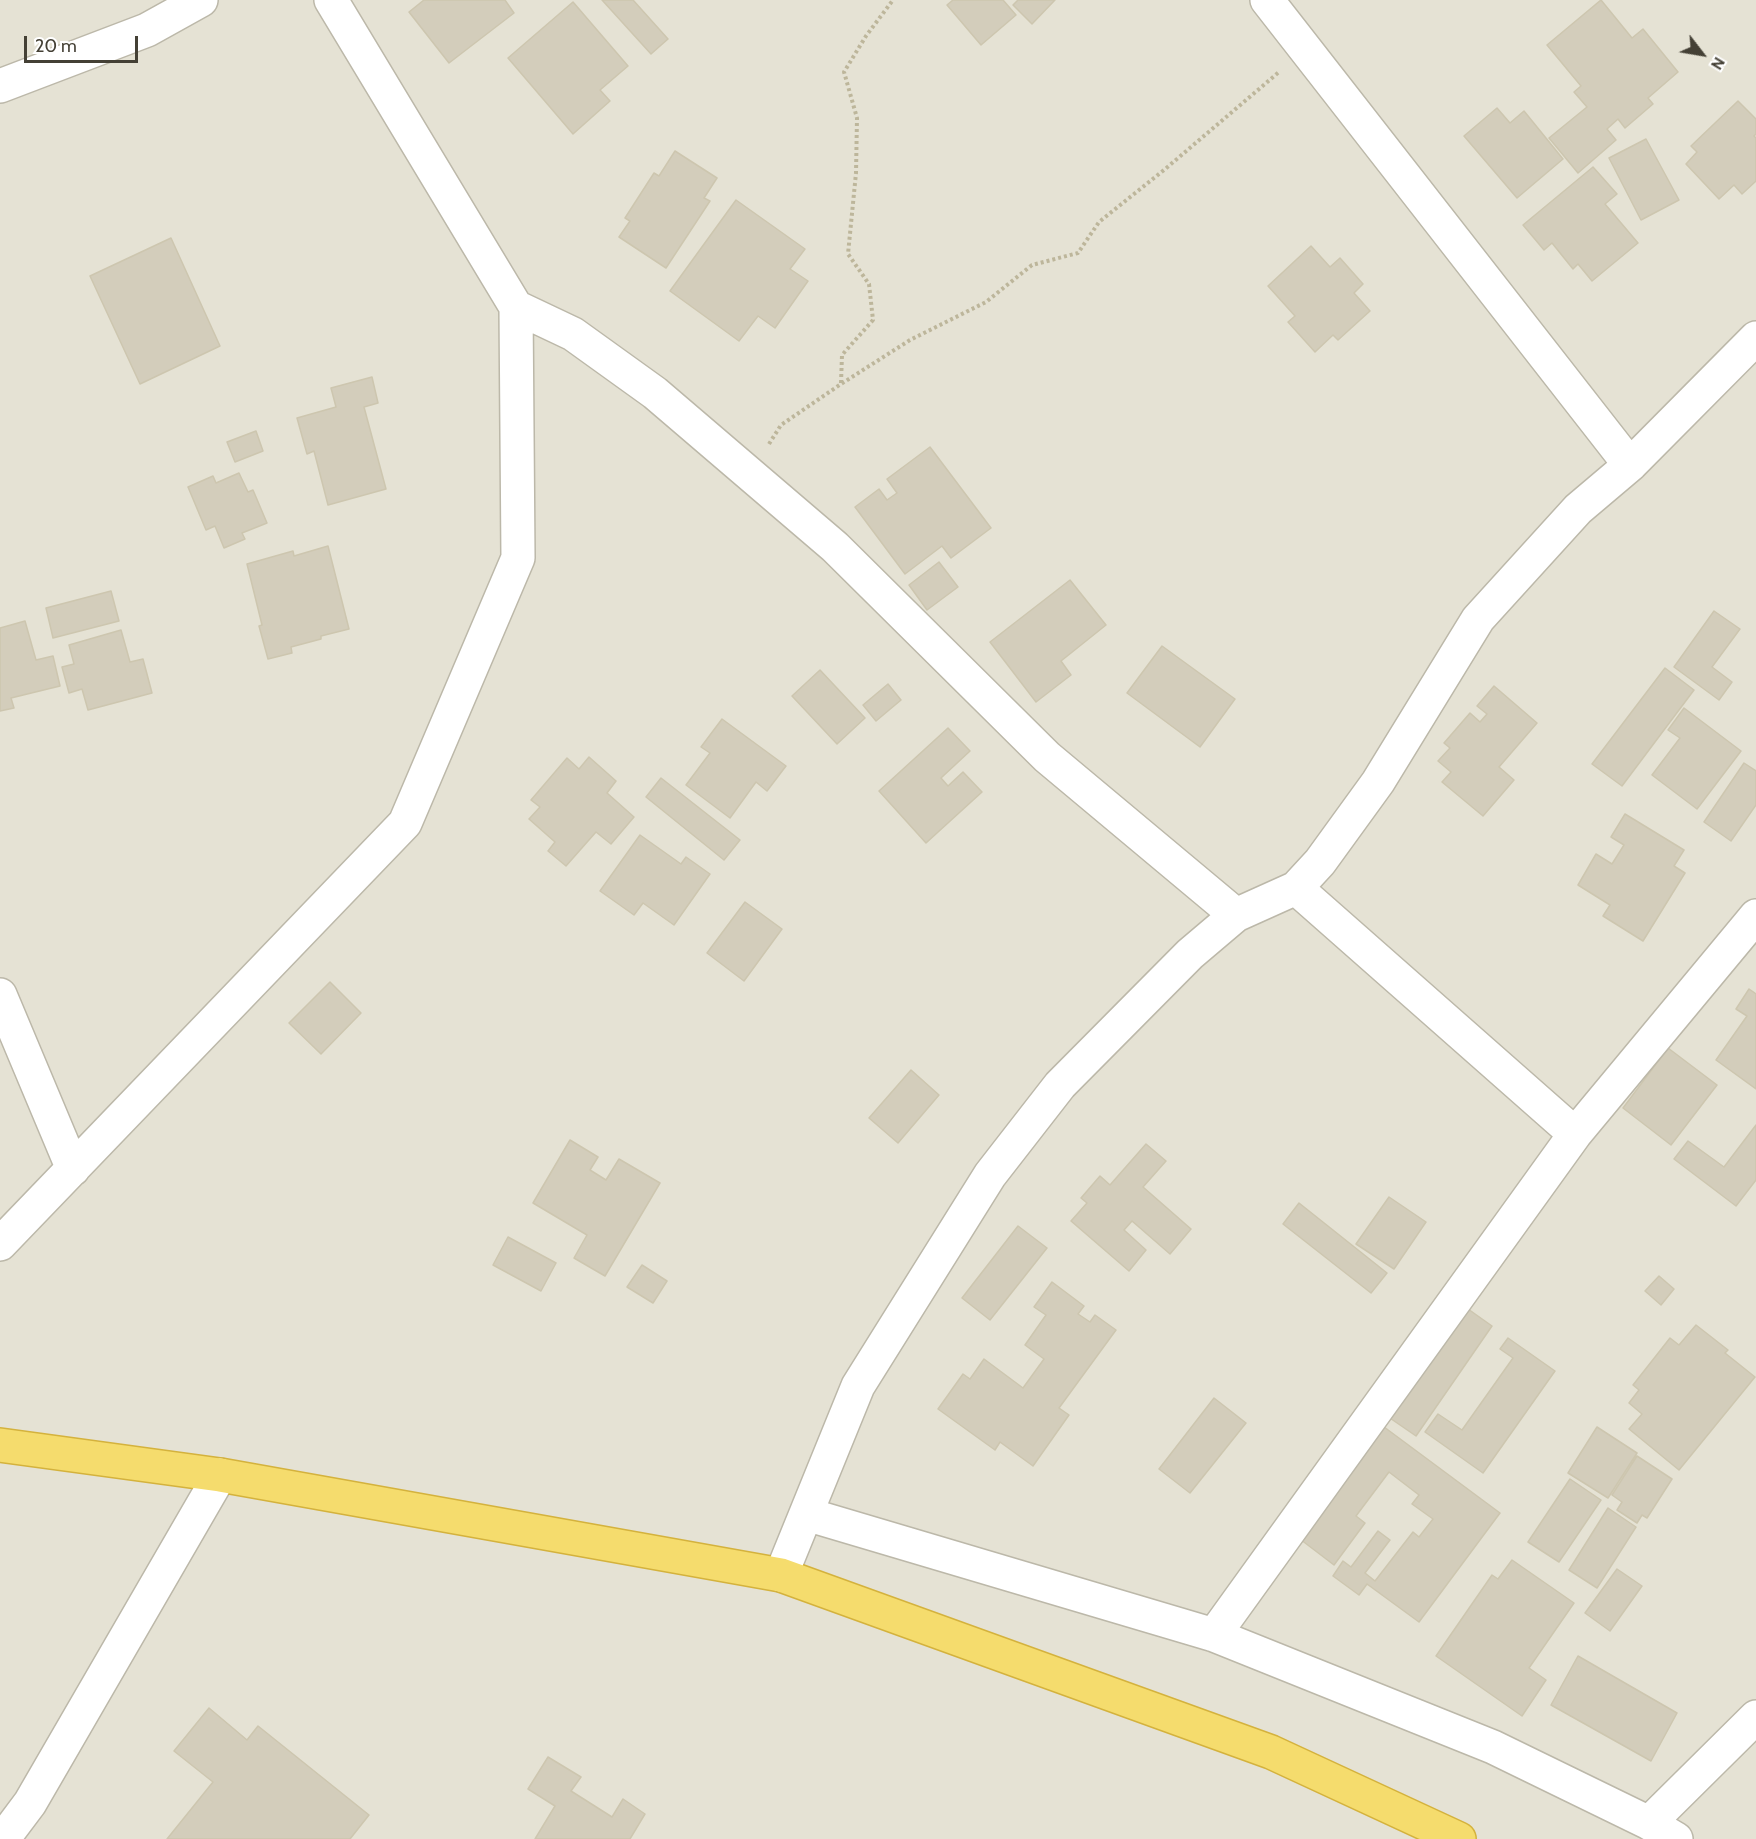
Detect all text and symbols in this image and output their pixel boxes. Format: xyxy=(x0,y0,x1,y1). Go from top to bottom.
scale bar xyxy=(27,24,141,62)
north arrow xyxy=(1672,24,1732,84)
text: 20 m xyxy=(35,35,77,57)
text: N xyxy=(1707,54,1729,73)

